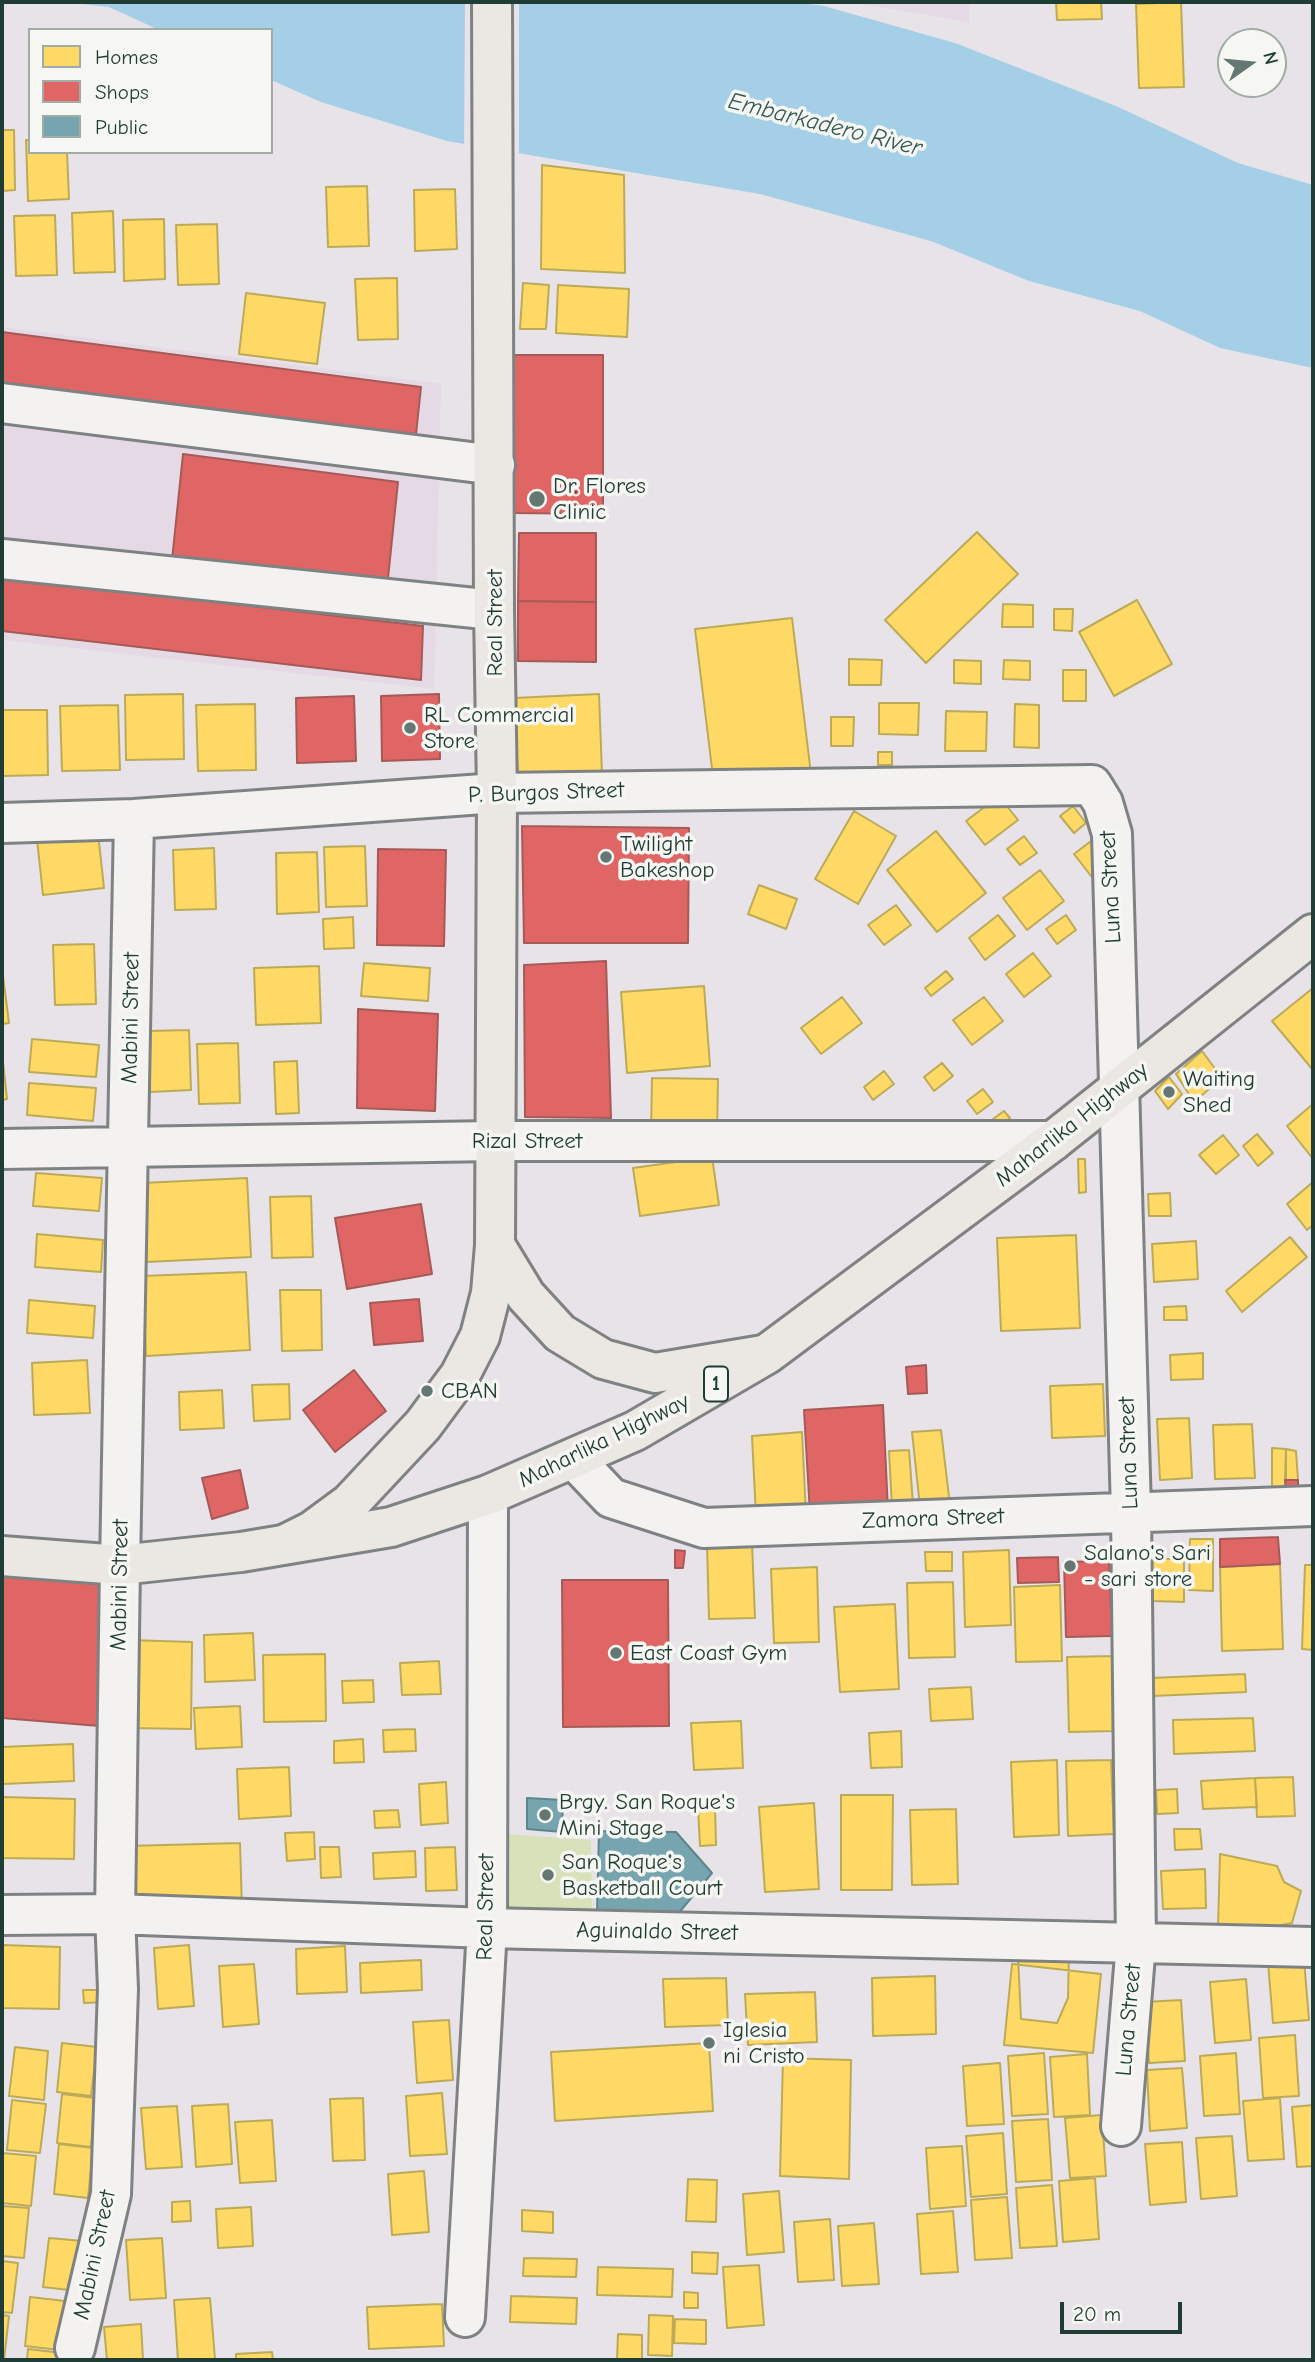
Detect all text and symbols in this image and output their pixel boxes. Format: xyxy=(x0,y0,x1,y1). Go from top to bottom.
legend xyxy=(28,28,273,154)
north arrow xyxy=(1217,28,1287,98)
text: Homes xyxy=(95,45,158,69)
text: N xyxy=(1258,49,1283,67)
text: Shops xyxy=(95,80,149,104)
water label: Embarkadero River xyxy=(725,87,925,163)
text: Public xyxy=(95,115,148,139)
place label: Dr. Flores Clinic xyxy=(553,472,646,526)
marker: Dr. Flores Clinic xyxy=(527,489,547,509)
street label: Real Street xyxy=(481,569,509,677)
place label: RL Commercial Store xyxy=(424,701,574,755)
marker: RL Commercial Store xyxy=(402,720,418,736)
street label: P. Burgos Street xyxy=(468,776,624,810)
place label: Twilight Bakeshop xyxy=(620,830,715,884)
street label: Luna Street xyxy=(1094,830,1128,944)
marker: Twilight Bakeshop xyxy=(598,849,614,865)
street label: Mabini Street xyxy=(116,952,146,1084)
street label: Maharlika Highway xyxy=(990,1057,1154,1193)
place label: Waiting Shed xyxy=(1183,1065,1255,1119)
marker: Waiting Shed xyxy=(1161,1084,1177,1100)
street label: Rizal Street xyxy=(472,1127,582,1155)
road number: 1 xyxy=(704,1366,728,1402)
place label: CBAN xyxy=(441,1377,498,1405)
marker: CBAN xyxy=(419,1383,435,1399)
street label: Maharlika Highway xyxy=(514,1388,694,1494)
street label: Luna Street xyxy=(1113,1396,1145,1510)
street label: Zamora Street xyxy=(861,1503,1005,1535)
street label: Mabini Street xyxy=(105,1519,135,1651)
place label: Salano's Sari - sari store xyxy=(1084,1539,1211,1593)
marker: Salano's Sari - sari store xyxy=(1062,1558,1078,1574)
place label: East Coast Gym xyxy=(630,1639,787,1667)
marker: East Coast Gym xyxy=(608,1645,624,1661)
place label: Brgy. San Roque's Mini Stage xyxy=(559,1788,735,1842)
marker: Brgy. San Roque's Mini Stage xyxy=(537,1807,553,1823)
place label: San Roque's Basketball Court xyxy=(562,1848,722,1902)
street label: Real Street xyxy=(471,1853,501,1961)
marker: San Roque's Basketball Court xyxy=(540,1867,556,1883)
street label: Aguinaldo Street xyxy=(576,1917,738,1947)
street label: Luna Street xyxy=(1110,1963,1148,2077)
place label: Iglesia ni Cristo xyxy=(723,2016,805,2070)
marker: Iglesia ni Cristo xyxy=(701,2035,717,2051)
street label: Mabini Street xyxy=(68,2188,122,2322)
scale bar xyxy=(1063,2288,1186,2332)
text: 20 m xyxy=(1073,2302,1121,2326)

